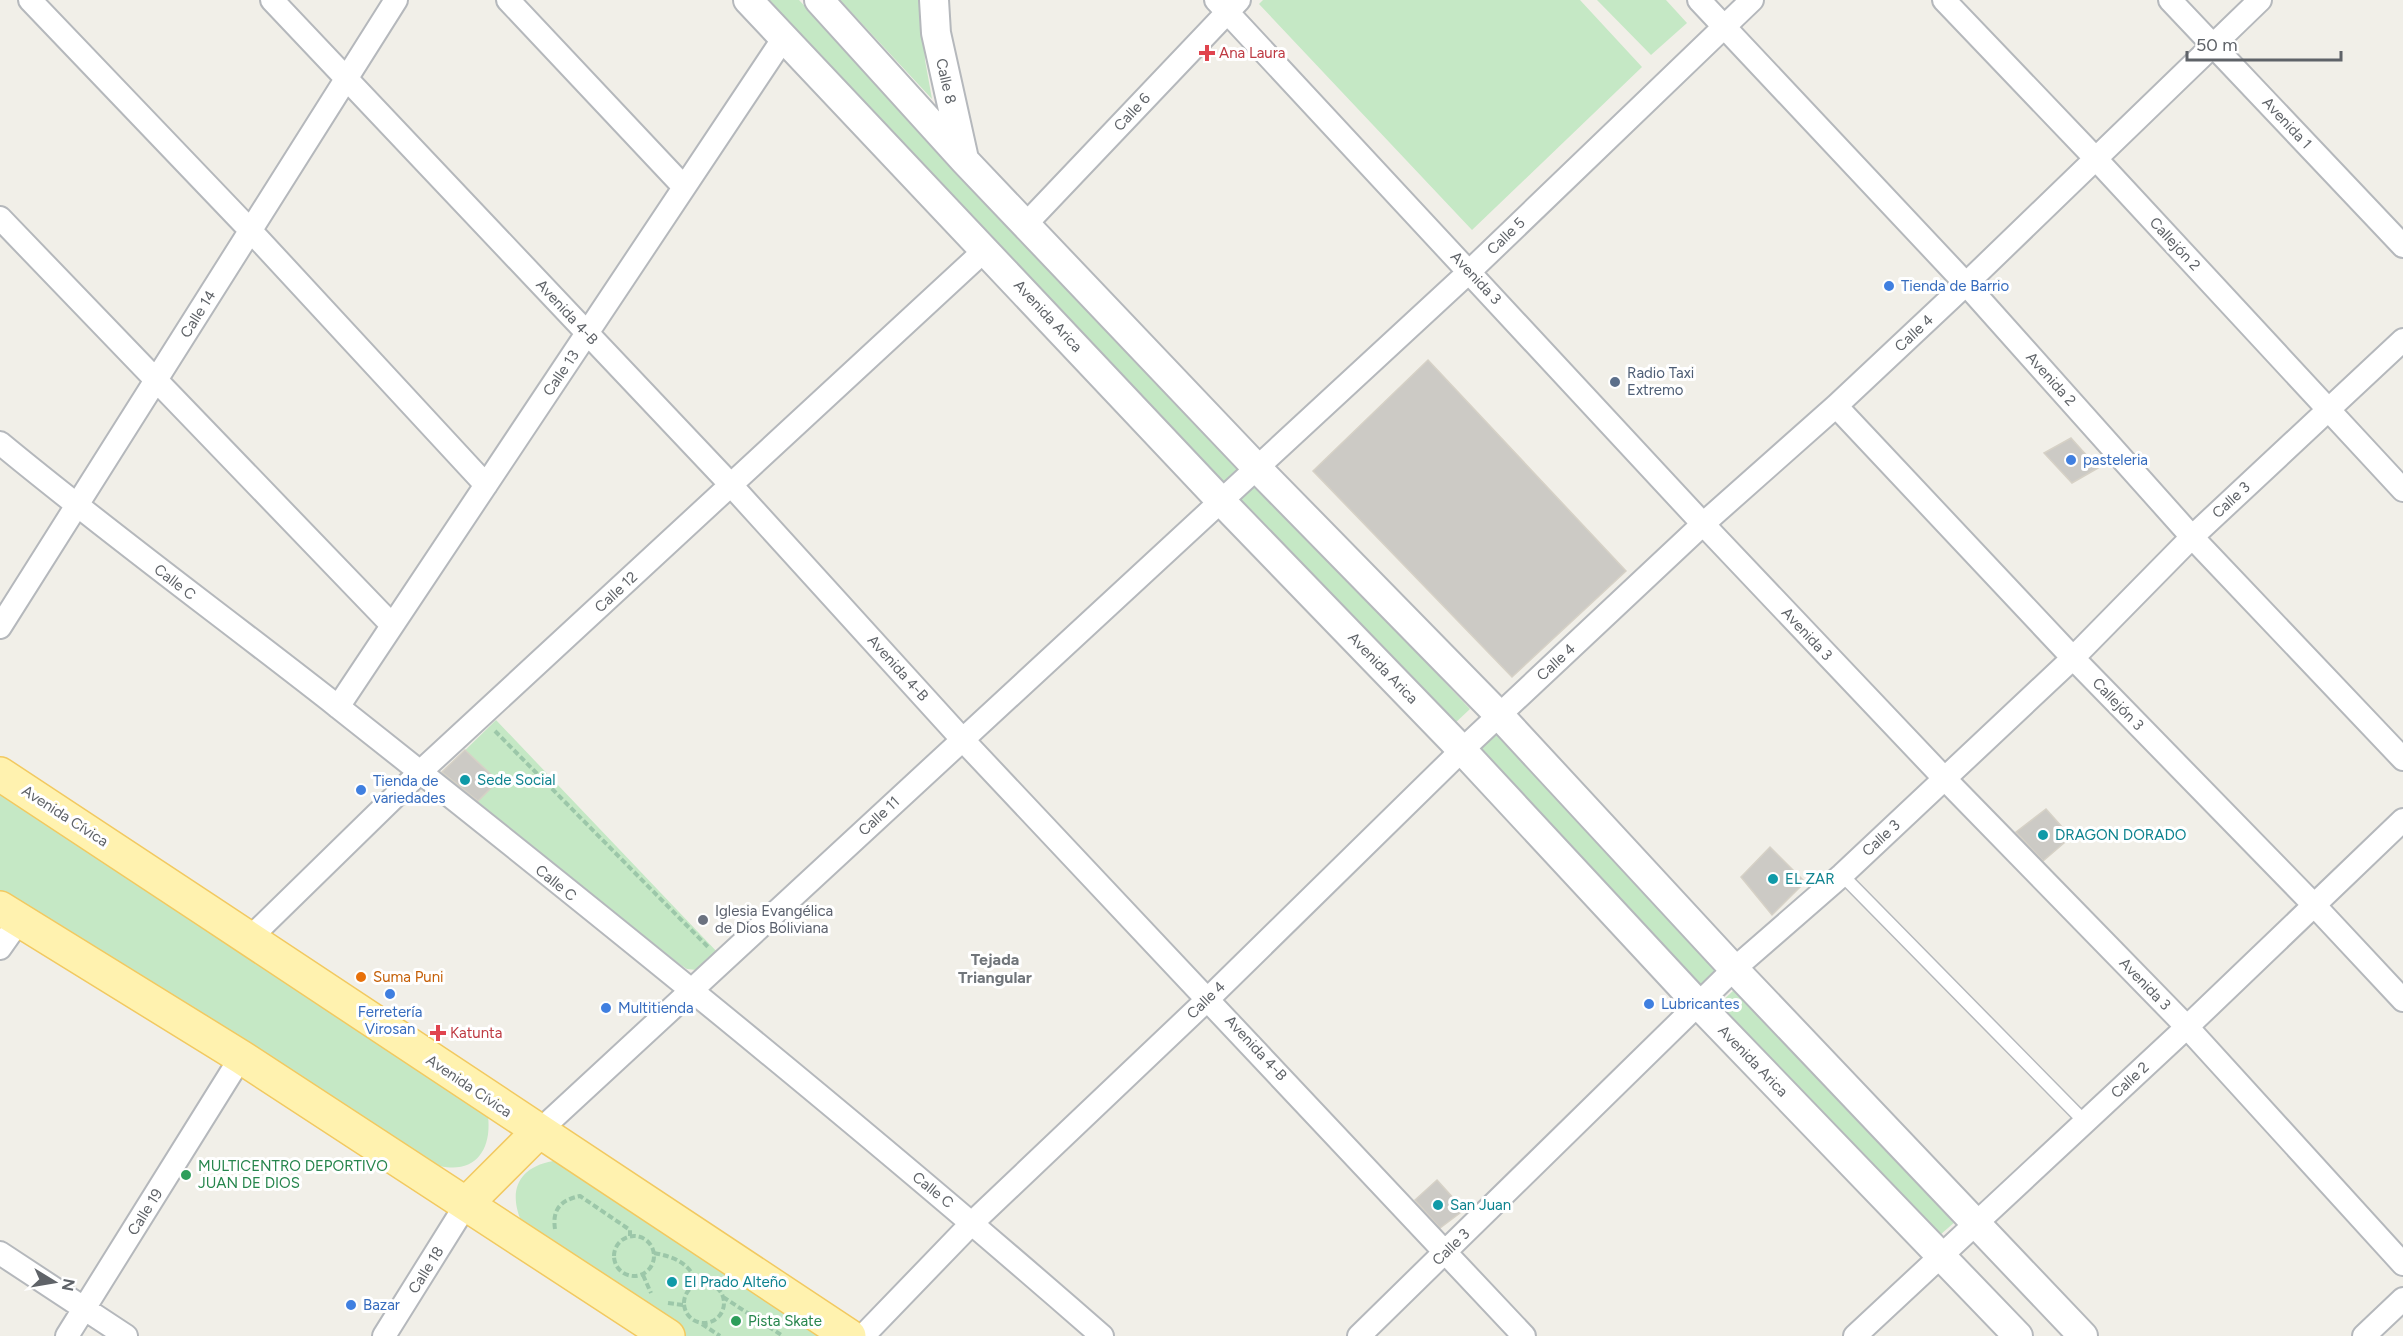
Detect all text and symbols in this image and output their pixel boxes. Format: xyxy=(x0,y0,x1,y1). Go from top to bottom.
scale bar xyxy=(2187,24,2342,62)
text: 50 m xyxy=(2196,34,2238,56)
place label: Ana Laura xyxy=(1219,44,1285,62)
marker: Ana Laura xyxy=(1200,46,1214,60)
street label: Calle 8 xyxy=(932,56,960,106)
street label: Calle 6 xyxy=(1110,89,1154,135)
street label: Avenida 1 xyxy=(2259,93,2315,153)
street label: Calle 5 xyxy=(1483,214,1529,258)
street label: Callejón 2 xyxy=(2146,214,2204,274)
street label: Avenida 3 xyxy=(1447,248,1505,308)
street label: Avenida 4-B xyxy=(532,276,602,348)
street label: Avenida Arica xyxy=(1010,276,1086,356)
place label: Tienda de Barrio xyxy=(1901,277,2010,295)
marker: Tienda de Barrio xyxy=(1882,279,1896,293)
street label: Calle 14 xyxy=(176,287,220,341)
street label: Calle 4 xyxy=(1891,311,1937,355)
street label: Calle 13 xyxy=(539,347,583,399)
street label: Avenida 2 xyxy=(2022,348,2080,410)
place label: Radio Taxi Extremo xyxy=(1627,364,1694,399)
marker: Radio Taxi Extremo xyxy=(1608,375,1622,389)
place label: pasteleria xyxy=(2083,451,2148,469)
marker: pasteleria xyxy=(2064,453,2078,467)
street label: Calle 3 xyxy=(2208,478,2254,522)
street label: Calle C xyxy=(151,560,200,604)
street label: Calle 12 xyxy=(591,568,641,616)
street label: Avenida 3 xyxy=(1778,604,1836,664)
street label: Avenida Arica xyxy=(1344,629,1422,707)
street label: Avenida 4-B xyxy=(864,631,932,705)
street label: Calle 4 xyxy=(1533,640,1579,684)
street label: Callejón 3 xyxy=(2089,674,2147,734)
place label: Sede Social xyxy=(477,771,556,789)
place label: Tienda de variedades xyxy=(373,772,445,807)
marker: Sede Social xyxy=(458,773,472,787)
street label: Avenida Cívica xyxy=(19,781,111,851)
marker: Tienda de variedades xyxy=(354,783,368,797)
street label: Calle 11 xyxy=(855,793,903,839)
street label: Calle 3 xyxy=(1858,816,1904,860)
place label: DRAGON DORADO xyxy=(2055,826,2186,844)
marker: DRAGON DORADO xyxy=(2036,828,2050,842)
street label: Calle C xyxy=(532,861,580,905)
place label: EL ZAR xyxy=(1785,870,1835,888)
marker: EL ZAR xyxy=(1766,872,1780,886)
place label: Iglesia Evangélica de Dios Boliviana xyxy=(715,902,833,937)
marker: Iglesia Evangélica de Dios Boliviana xyxy=(696,913,710,927)
district label: Tejada Triangular xyxy=(958,950,1032,987)
street label: Avenida 3 xyxy=(2116,954,2174,1014)
place label: Suma Puni xyxy=(373,968,444,986)
marker: Suma Puni xyxy=(354,970,368,984)
street label: Calle 4 xyxy=(1183,977,1229,1023)
marker: Ferretería Virosan xyxy=(383,987,397,1001)
place label: Lubricantes xyxy=(1661,995,1739,1013)
marker: Lubricantes xyxy=(1642,997,1656,1011)
place label: Multitienda xyxy=(618,999,694,1017)
marker: Multitienda xyxy=(599,1001,613,1015)
place label: Ferretería Virosan xyxy=(358,1003,422,1038)
street label: Avenida 4-B xyxy=(1221,1012,1291,1084)
street label: Avenida Arica xyxy=(1714,1022,1792,1100)
place label: Katunta xyxy=(450,1024,502,1042)
marker: Katunta xyxy=(431,1026,445,1040)
street label: Avenida Cívica xyxy=(423,1051,515,1121)
street label: Calle 2 xyxy=(2107,1058,2153,1102)
place label: MULTICENTRO DEPORTIVO JUAN DE DIOS xyxy=(198,1157,388,1192)
marker: MULTICENTRO DEPORTIVO JUAN DE DIOS xyxy=(179,1168,193,1182)
street label: Calle C xyxy=(909,1168,957,1212)
street label: Calle 19 xyxy=(124,1185,166,1239)
place label: San Juan xyxy=(1450,1196,1511,1214)
marker: San Juan xyxy=(1431,1198,1445,1212)
street label: Calle 3 xyxy=(1429,1225,1473,1269)
street label: Calle 18 xyxy=(404,1243,448,1297)
north arrow xyxy=(24,1252,84,1312)
place label: El Prado Alteño xyxy=(684,1273,787,1291)
marker: El Prado Alteño xyxy=(665,1275,679,1289)
text: N xyxy=(58,1277,79,1293)
place label: Bazar xyxy=(363,1296,400,1314)
marker: Bazar xyxy=(344,1298,358,1312)
place label: Pista Skate xyxy=(748,1312,822,1330)
marker: Pista Skate xyxy=(729,1314,743,1328)

